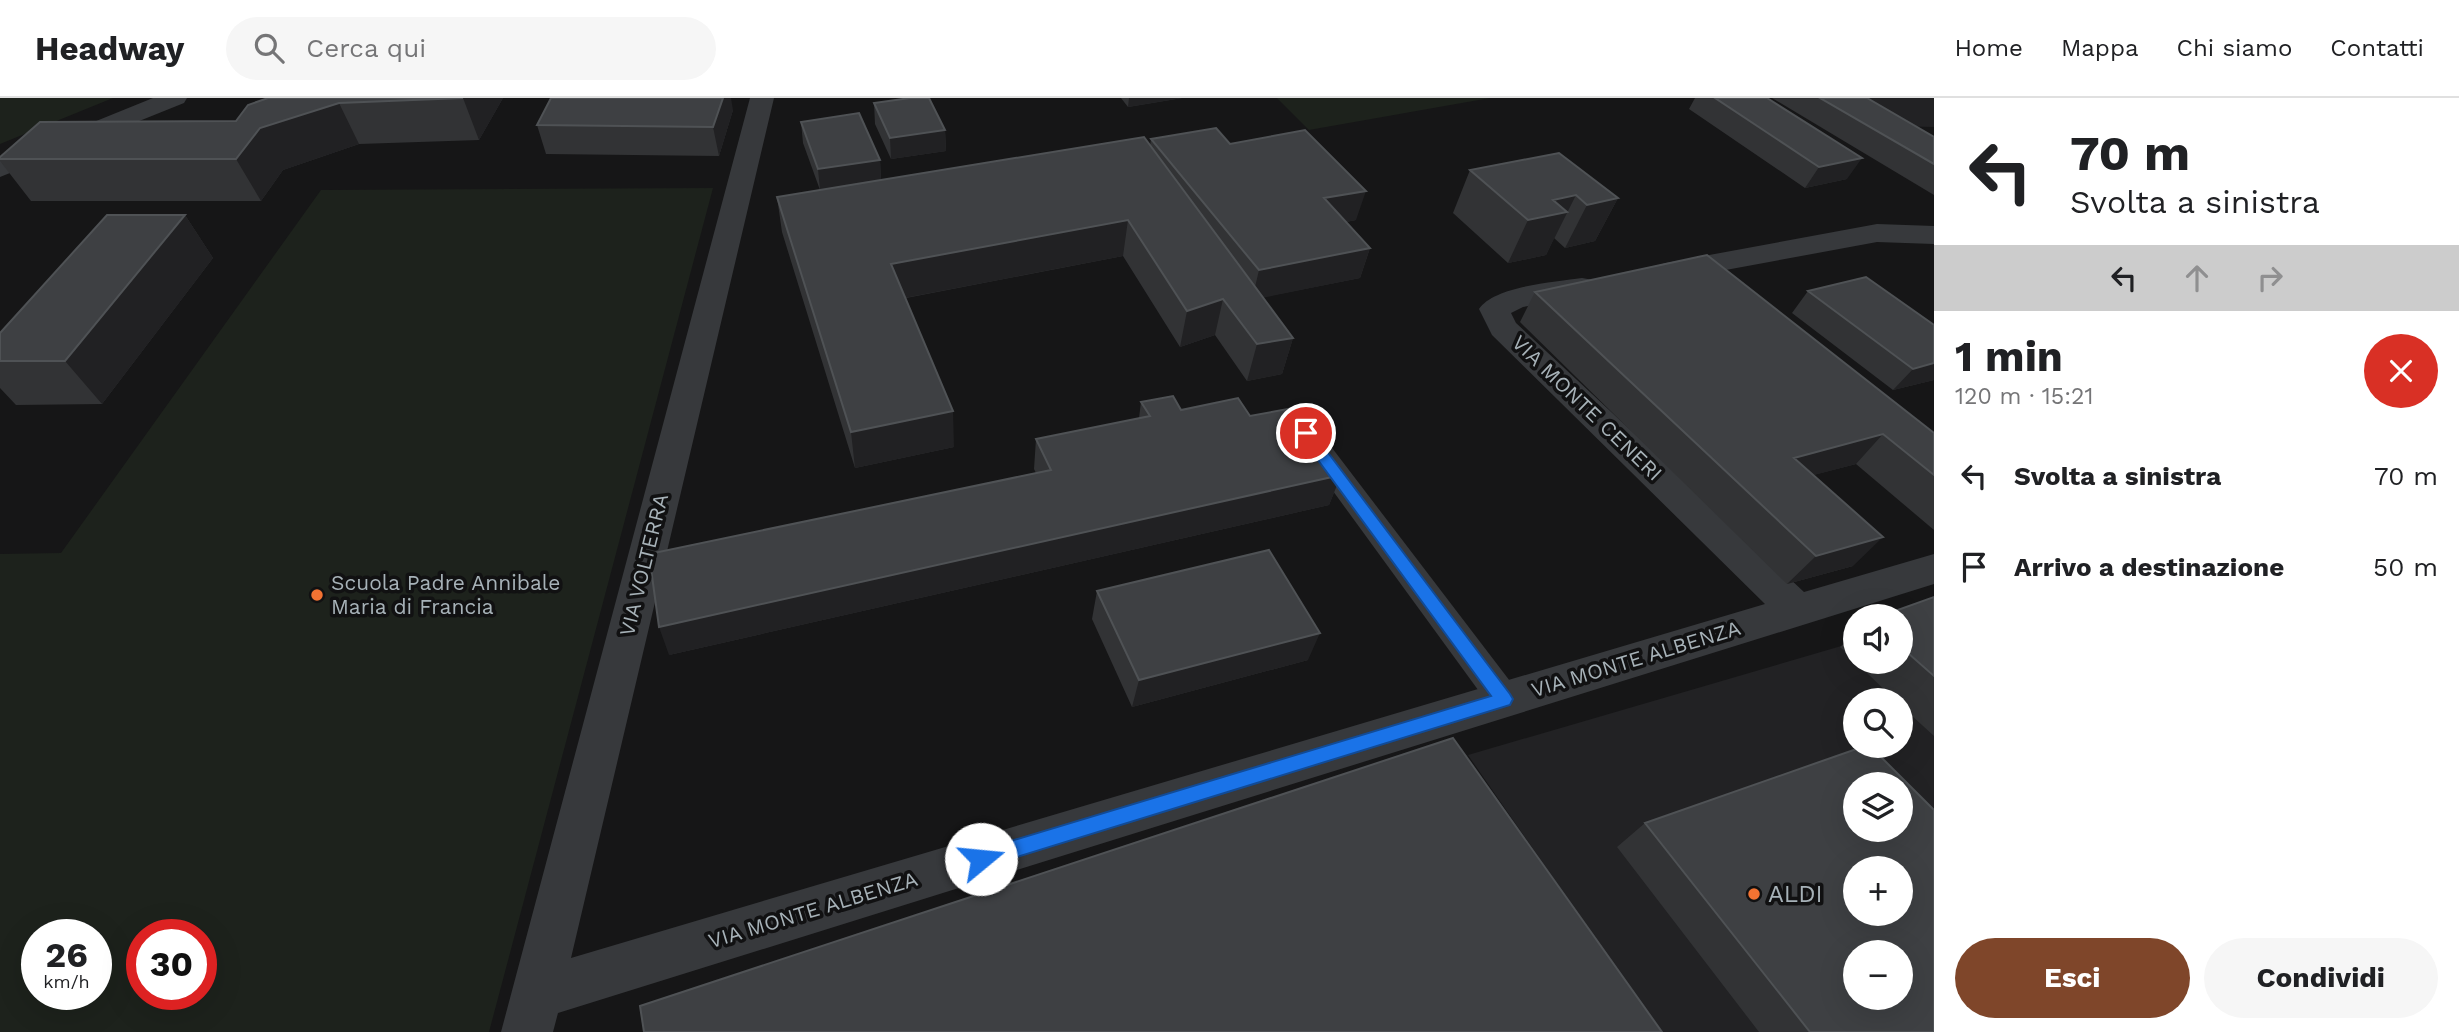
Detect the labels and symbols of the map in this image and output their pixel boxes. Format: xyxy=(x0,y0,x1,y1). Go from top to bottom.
street label: VIA MONTE CENERI xyxy=(1507,329,1668,486)
pin xyxy=(1276,403,1336,463)
street label: VIA VOLTERRA xyxy=(614,491,673,639)
place label: Scuola Padre Annibale Maria di Francia xyxy=(331,570,560,619)
marker: Scuola Padre Annibale Maria di Francia xyxy=(309,587,325,603)
street label: VIA MONTE ALBENZA xyxy=(1528,615,1744,702)
position arrow xyxy=(944,822,1018,896)
street label: VIA MONTE ALBENZA xyxy=(705,866,921,953)
place label: ALDI xyxy=(1768,880,1823,908)
marker: ALDI xyxy=(1746,886,1762,902)
speed limit sign: 30 xyxy=(126,919,217,1010)

